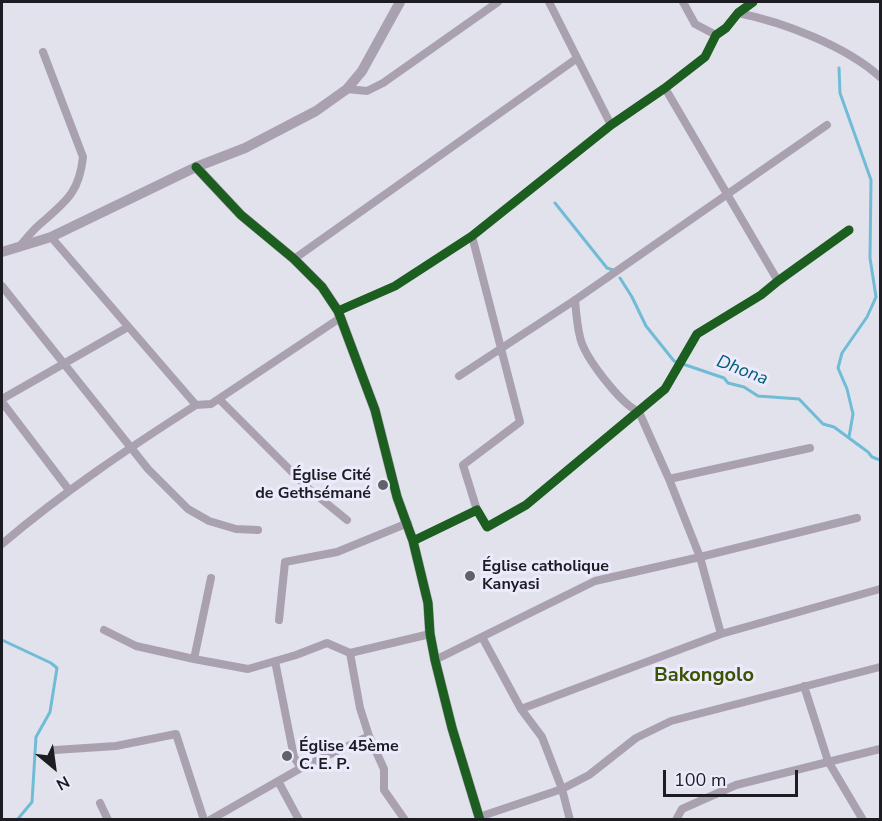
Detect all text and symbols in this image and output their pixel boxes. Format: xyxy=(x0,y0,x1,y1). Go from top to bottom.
water label: Dhona xyxy=(713,351,771,391)
place label: Église Cité de Gethsémané xyxy=(255,466,371,504)
marker: Église Cité de Gethsémané xyxy=(376,478,390,492)
place label: Église catholique Kanyasi xyxy=(482,557,609,595)
marker: Église catholique Kanyasi xyxy=(463,569,477,583)
district label: Bakongolo xyxy=(654,664,754,688)
north arrow xyxy=(24,737,84,797)
place label: Église 45ème C. E. P. xyxy=(299,737,399,775)
marker: Église 45ème C. E. P. xyxy=(280,749,294,763)
scale bar xyxy=(666,758,801,796)
text: 100 m xyxy=(674,768,726,792)
text: N xyxy=(52,770,73,795)

